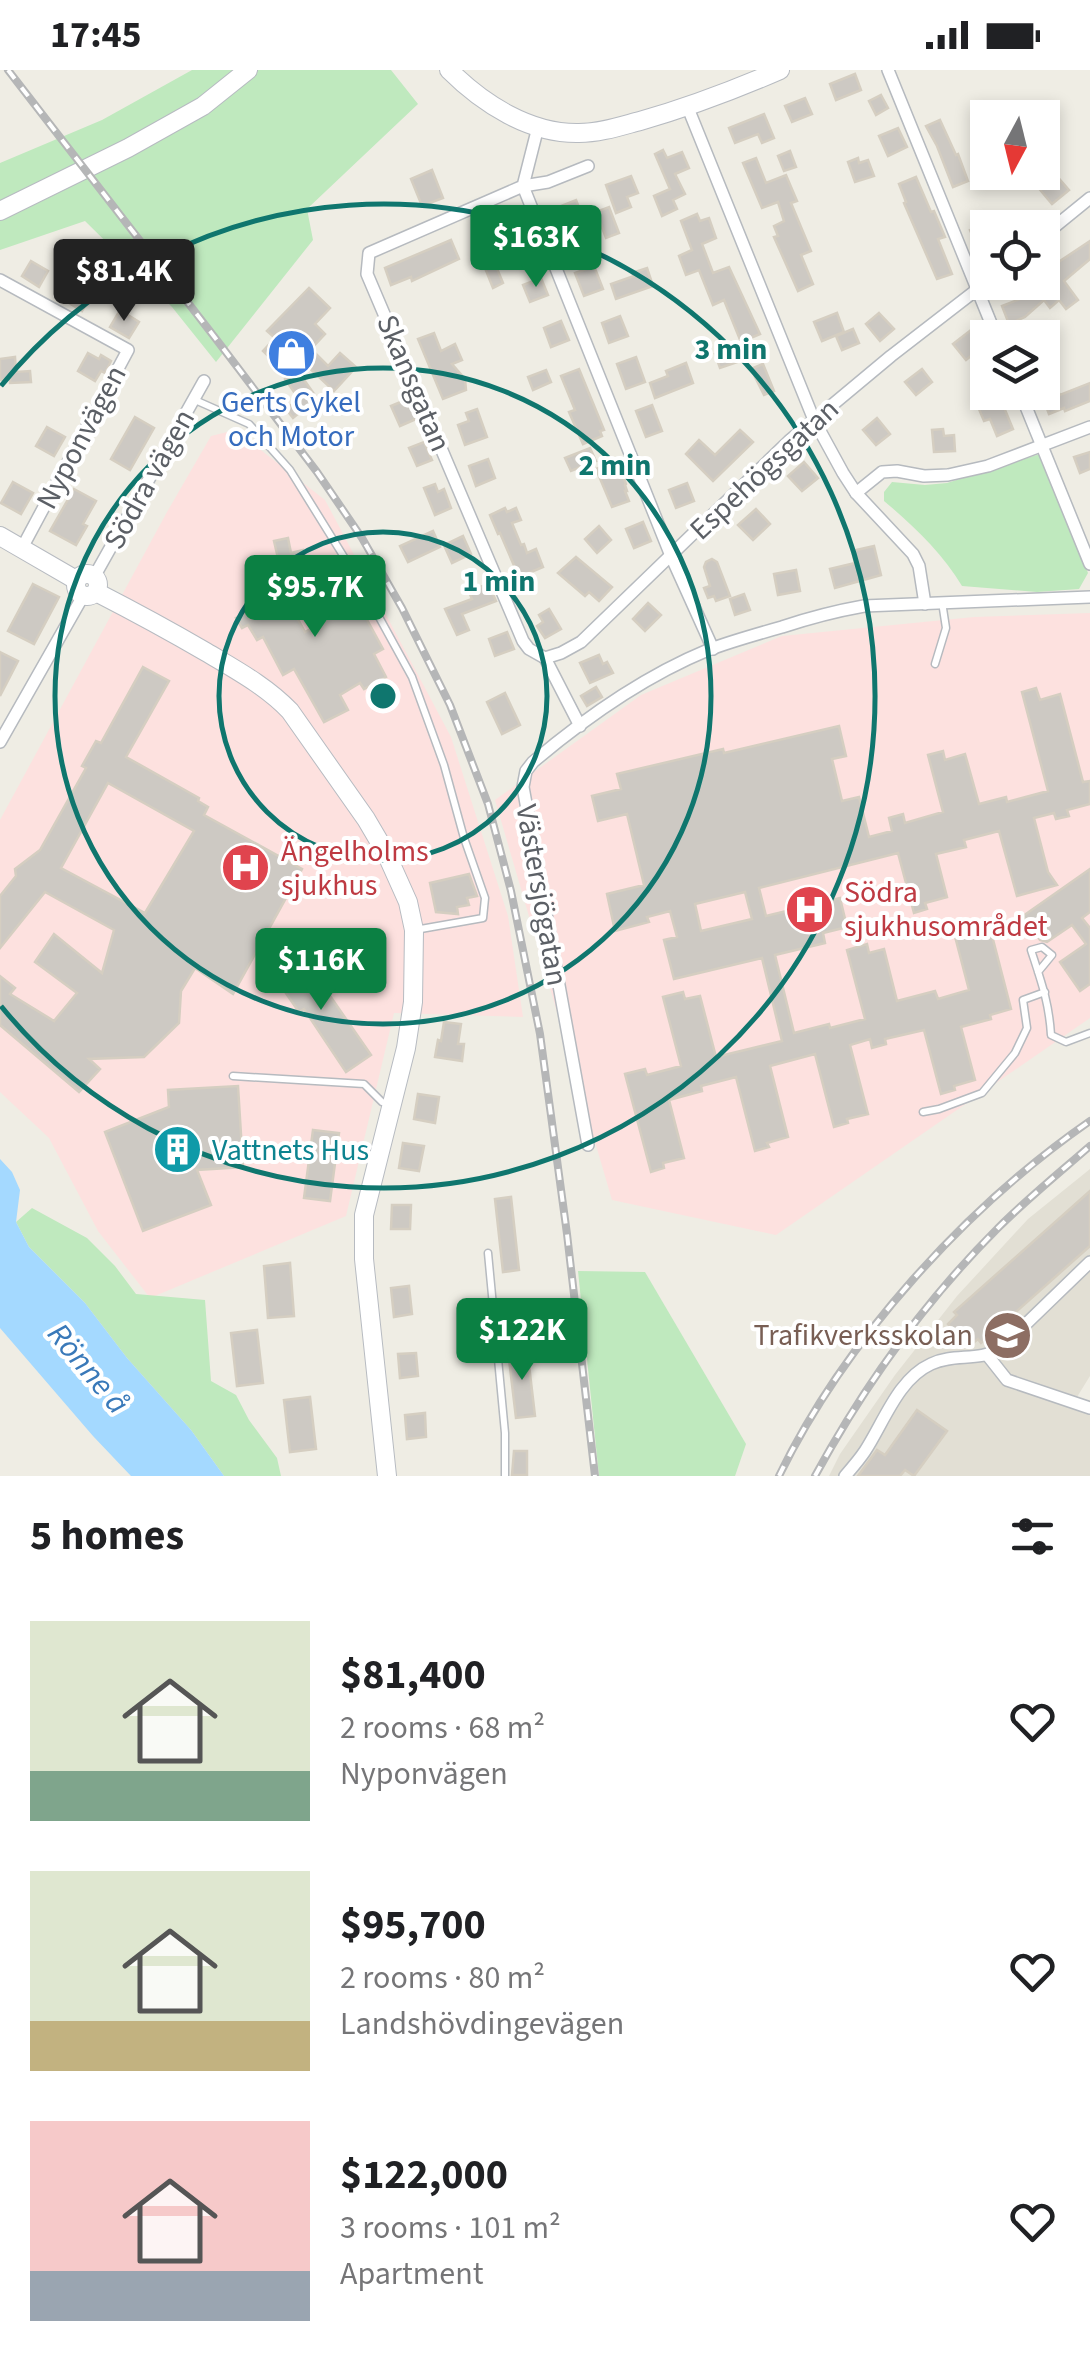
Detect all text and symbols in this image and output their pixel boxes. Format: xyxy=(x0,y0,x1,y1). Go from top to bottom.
text: 17:45 xyxy=(50,8,142,62)
north arrow xyxy=(970,100,1060,190)
map controls xyxy=(970,100,1060,410)
pin: $163K xyxy=(466,205,606,290)
button: locate xyxy=(970,210,1060,300)
text: $163K xyxy=(492,214,580,260)
pin: $81.4K xyxy=(43,239,205,324)
text: $81.4K xyxy=(76,248,172,294)
street label: Skansgatan xyxy=(365,308,462,458)
button: layers xyxy=(970,320,1060,410)
shop icon: Gerts Cykel och Motor xyxy=(265,327,317,379)
text: 3 min xyxy=(695,328,768,371)
street label: Nyponvägen xyxy=(26,358,137,517)
place label: Gerts Cykel och Motor xyxy=(221,381,361,458)
street label: Espehögsgatan xyxy=(680,389,849,550)
street label: Södra vägen xyxy=(93,401,206,557)
text: 2 min xyxy=(579,444,652,487)
pin: $95.7K xyxy=(234,555,396,640)
text: 1 min xyxy=(463,560,536,603)
text: $95.7K xyxy=(267,564,363,610)
centre of rings xyxy=(365,678,401,714)
street label: Västersjögatan xyxy=(504,801,579,989)
place label: Ängelholms sjukhus xyxy=(281,830,429,907)
hospital icon: Ängelholms sjukhus xyxy=(220,842,272,894)
place label: Södra sjukhusområdet xyxy=(844,871,1048,948)
hospital icon: Södra sjukhusområdet xyxy=(783,883,835,935)
pin: $116K xyxy=(251,928,391,1013)
text: $116K xyxy=(277,937,365,983)
building icon: Vattnets Hus xyxy=(151,1124,203,1176)
place label: Vattnets Hus xyxy=(212,1129,369,1172)
pin: $122K xyxy=(452,1298,592,1383)
text: $122K xyxy=(478,1307,566,1353)
school or university icon: Trafikverksskolan xyxy=(982,1309,1034,1361)
water label: Rönne å xyxy=(36,1313,140,1424)
place label: Trafikverksskolan xyxy=(754,1314,973,1357)
text: 5 homes xyxy=(30,1506,184,1566)
icon: filters xyxy=(1005,1509,1060,1564)
text: $81,400 xyxy=(340,1645,486,1705)
icon: home xyxy=(110,1661,230,1781)
icon: heart xyxy=(1005,1694,1060,1749)
text: 2 rooms · 68 m² xyxy=(340,1705,545,1751)
text: Nyponvägen xyxy=(340,1751,508,1797)
text: $95,700 xyxy=(340,1895,486,1955)
icon: home xyxy=(110,1911,230,2031)
icon: heart xyxy=(1005,1944,1060,1999)
text: 2 rooms · 80 m² xyxy=(340,1955,545,2001)
text: Landshövdingevägen xyxy=(340,2001,624,2047)
text: $122,000 xyxy=(340,2145,508,2205)
icon: home xyxy=(110,2161,230,2281)
icon: heart xyxy=(1005,2194,1060,2249)
text: 3 rooms · 101 m² xyxy=(340,2205,561,2251)
text: Apartment xyxy=(340,2251,483,2297)

